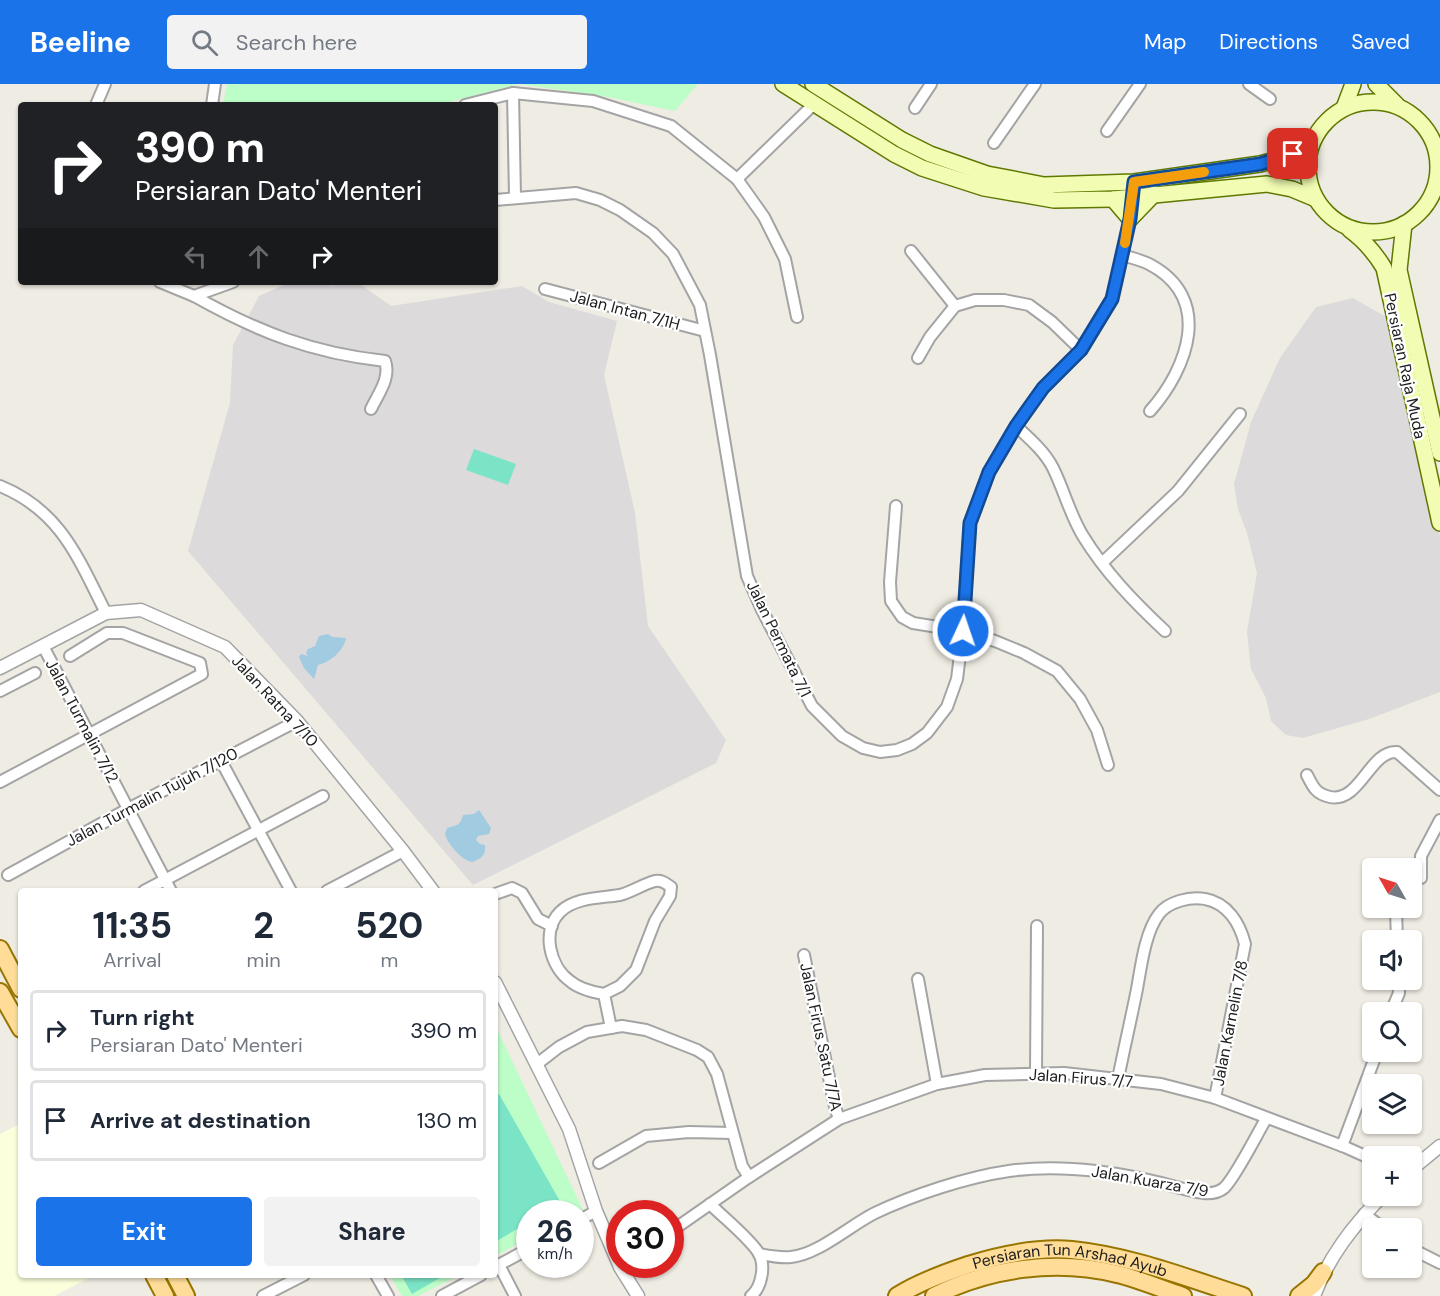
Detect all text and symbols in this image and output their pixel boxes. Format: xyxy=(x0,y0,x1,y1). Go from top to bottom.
search box xyxy=(167,15,587,69)
text: Beeline xyxy=(30,24,131,61)
icon: search xyxy=(188,26,221,59)
text: Search here xyxy=(236,28,357,57)
text: Map xyxy=(1144,28,1186,56)
text: Directions xyxy=(1219,28,1318,56)
text: Saved xyxy=(1351,28,1410,56)
text: 390 m xyxy=(135,120,265,175)
icon: right xyxy=(36,126,114,204)
pin xyxy=(1267,128,1318,179)
icon: arrive xyxy=(1276,137,1309,170)
text: Persiaran Dato' Menteri xyxy=(135,173,422,208)
icon: left xyxy=(179,240,212,273)
icon: ahead xyxy=(242,240,275,273)
icon: right xyxy=(305,240,338,273)
street label: Jalan Intan 7/1H xyxy=(568,285,682,335)
street label: Persiaran Raja Muda xyxy=(1379,291,1431,441)
street label: Jalan Permata 7/1 xyxy=(742,577,816,701)
position arrow xyxy=(931,599,995,663)
street label: Jalan Ratna 7/10 xyxy=(227,651,323,751)
street label: Jalan Turmalin 7/12 xyxy=(41,656,123,786)
street label: Jalan Turmalin Tujuh 7/120 xyxy=(62,743,242,851)
north arrow xyxy=(1362,858,1422,918)
map controls xyxy=(1362,858,1422,1278)
text: 11:35 xyxy=(93,902,172,949)
text: 2 xyxy=(253,902,274,949)
text: 520 xyxy=(355,902,423,949)
button: sound xyxy=(1362,930,1422,990)
text: Arrival xyxy=(103,947,161,973)
text: min xyxy=(247,947,281,973)
text: m xyxy=(380,947,398,973)
street label: Jalan Karnelin 7/8 xyxy=(1208,958,1252,1088)
street label: Jalan Firus Satu 7/7A xyxy=(795,961,847,1113)
button: search xyxy=(1362,1002,1422,1062)
text: Turn right xyxy=(90,1003,195,1032)
icon: right xyxy=(39,1014,72,1047)
text: 390 m xyxy=(410,1016,477,1045)
text: Persiaran Dato' Menteri xyxy=(90,1032,303,1058)
street label: Jalan Firus 7/7 xyxy=(1028,1064,1134,1092)
button: layers xyxy=(1362,1074,1422,1134)
icon: arrive xyxy=(39,1104,72,1137)
text: Arrive at destination xyxy=(90,1106,311,1135)
text: 130 m xyxy=(417,1106,477,1135)
button: + xyxy=(1362,1146,1422,1206)
street label: Jalan Kuarza 7/9 xyxy=(1090,1160,1210,1202)
button: Exit xyxy=(36,1197,252,1266)
button: Share xyxy=(264,1197,480,1266)
speed limit sign: 30 xyxy=(606,1200,684,1278)
text: 26 xyxy=(537,1212,573,1251)
button: − xyxy=(1362,1218,1422,1278)
street label: Persiaran Tun Arshad Ayub xyxy=(970,1239,1170,1281)
text: km/h xyxy=(537,1244,573,1264)

